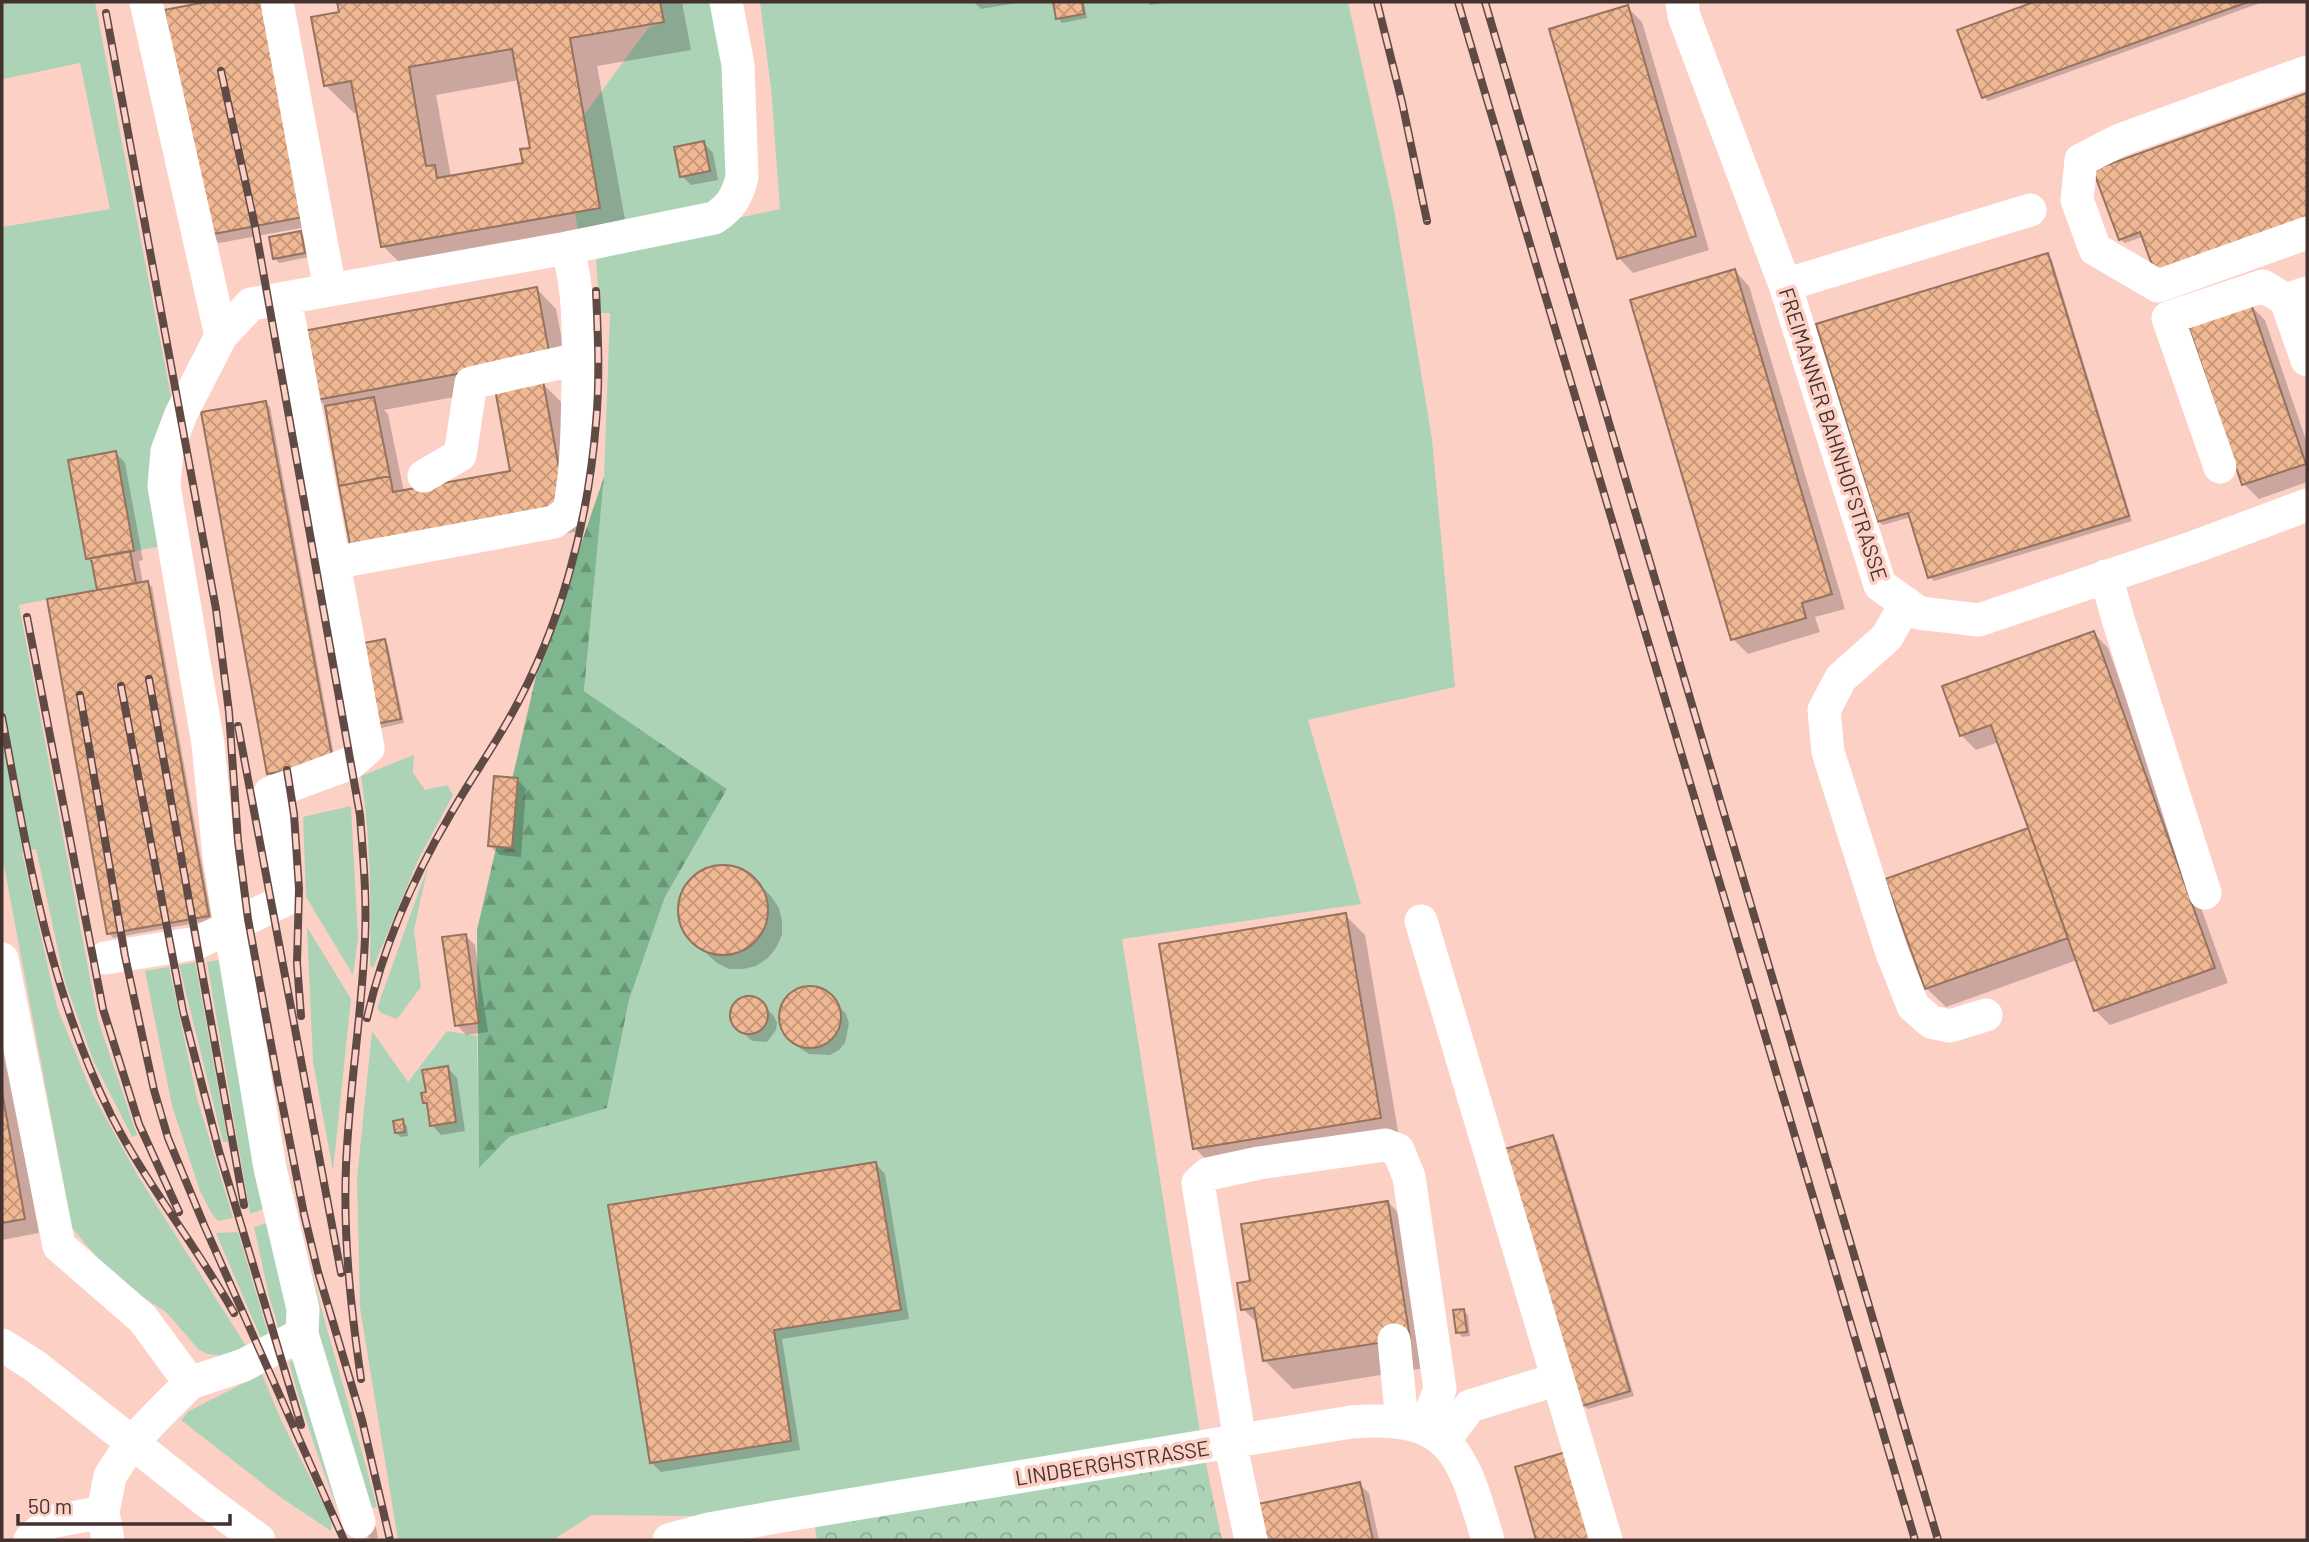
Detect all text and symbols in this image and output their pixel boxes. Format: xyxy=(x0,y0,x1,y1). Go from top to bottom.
street label: FREIMANNER BAHNHOFSTRASSE xyxy=(1775,284,1893,584)
street label: LINDBERGHSTRASSE xyxy=(1013,1434,1211,1490)
scale bar xyxy=(18,1482,229,1526)
text: 50 m xyxy=(28,1493,72,1518)

